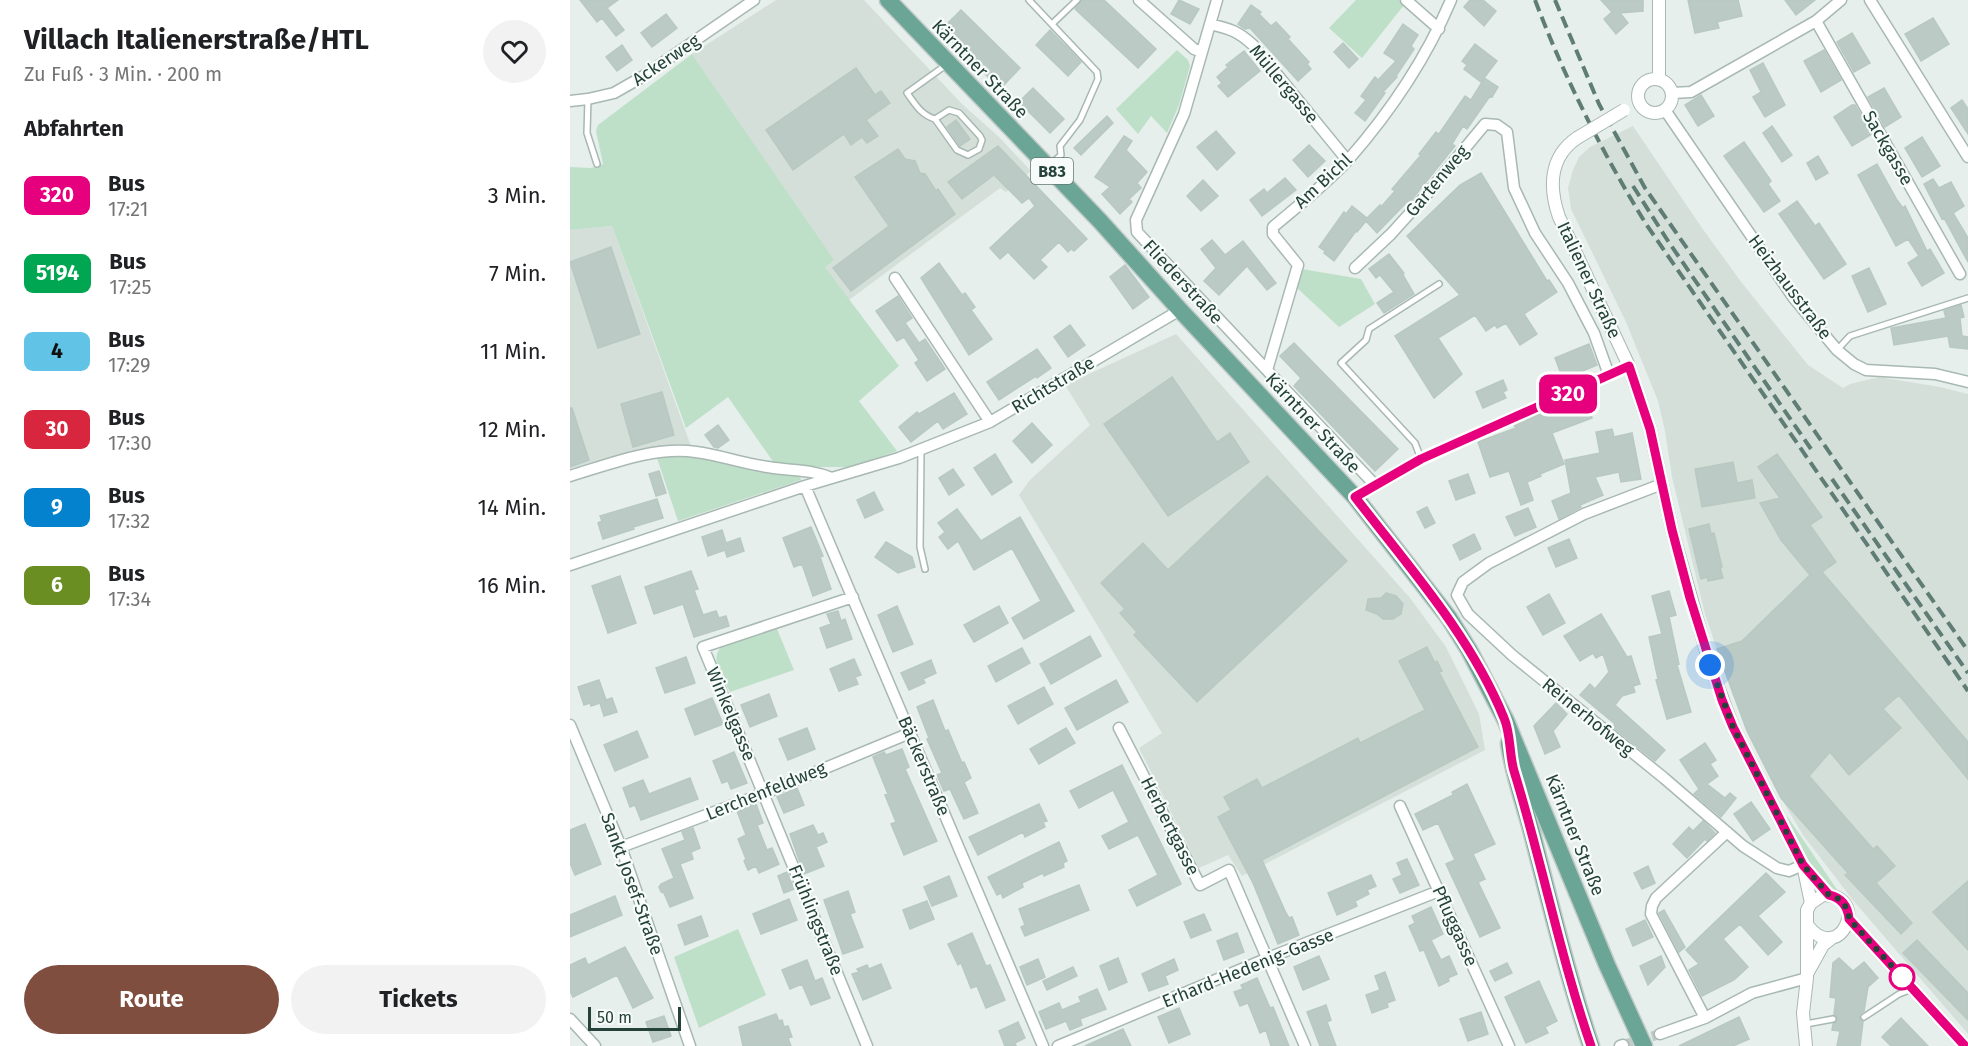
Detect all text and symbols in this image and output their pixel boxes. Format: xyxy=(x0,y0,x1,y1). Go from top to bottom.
street label: Kärntner Straße xyxy=(927,15,1033,123)
button: heart xyxy=(483,20,546,83)
text: Villach Italienerstraße/HTL xyxy=(24,23,369,56)
street label: Ackerweg xyxy=(628,29,705,91)
street label: Müllergasse xyxy=(1245,40,1323,128)
text: Zu Fuß · 3 Min. · 200 m xyxy=(24,62,222,86)
street label: Sackgasse xyxy=(1858,107,1918,189)
text: Abfahrten xyxy=(24,115,124,142)
street label: Gartenweg xyxy=(1401,140,1474,221)
street label: Am Bichl xyxy=(1290,149,1356,213)
road number: B83 xyxy=(1031,158,1073,184)
text: Bus xyxy=(108,170,145,197)
text: 320 xyxy=(40,182,74,208)
text: 3 Min. xyxy=(488,182,546,209)
text: 17:21 xyxy=(108,197,148,221)
street label: Italiener Straße xyxy=(1552,218,1626,342)
street label: Heizhausstraße xyxy=(1743,230,1837,344)
street label: Fliederstraße xyxy=(1138,235,1228,329)
text: Bus xyxy=(109,248,146,275)
text: 5194 xyxy=(36,260,79,286)
text: 7 Min. xyxy=(489,260,546,287)
text: 17:25 xyxy=(109,275,151,299)
text: Bus xyxy=(108,326,145,353)
text: 4 xyxy=(51,338,63,364)
text: 11 Min. xyxy=(480,338,546,365)
street label: Richtstraße xyxy=(1007,352,1099,418)
text: 17:29 xyxy=(108,353,151,377)
street label: Kärntner Straße xyxy=(1261,368,1365,478)
line badge: 320 xyxy=(1534,374,1602,414)
text: 320 xyxy=(1551,381,1585,407)
text: Bus xyxy=(108,404,145,431)
text: 30 xyxy=(45,416,69,442)
text: 12 Min. xyxy=(478,416,546,443)
text: 17:30 xyxy=(108,431,152,455)
text: Bus xyxy=(108,482,145,509)
text: 9 xyxy=(51,494,63,520)
text: 14 Min. xyxy=(477,494,546,521)
text: 17:32 xyxy=(108,509,150,533)
text: Bus xyxy=(108,560,145,587)
text: 6 xyxy=(51,572,63,598)
text: 16 Min. xyxy=(477,572,546,599)
text: 17:34 xyxy=(108,587,151,611)
your location xyxy=(1695,650,1725,680)
street label: Winkelgasse xyxy=(701,664,761,764)
street label: Reinerhofweg xyxy=(1538,673,1639,761)
street label: Bäckerstraße xyxy=(893,713,955,819)
street label: Lerchenfeldweg xyxy=(703,757,830,825)
street label: Kärntner Straße xyxy=(1541,771,1609,899)
street label: Herbertgasse xyxy=(1136,773,1204,879)
street label: Sankt Josef-Straße xyxy=(596,810,668,958)
street label: Frühlingstraße xyxy=(784,861,848,979)
street label: Pfluggasse xyxy=(1427,882,1483,970)
street label: Erhard-Hedenig-Gasse xyxy=(1159,923,1337,1013)
unlabelled marker xyxy=(1889,964,1915,990)
button: Route xyxy=(24,965,279,1034)
button: Tickets xyxy=(291,965,546,1034)
scale bar xyxy=(588,1004,681,1032)
text: 50 m xyxy=(597,1008,632,1027)

